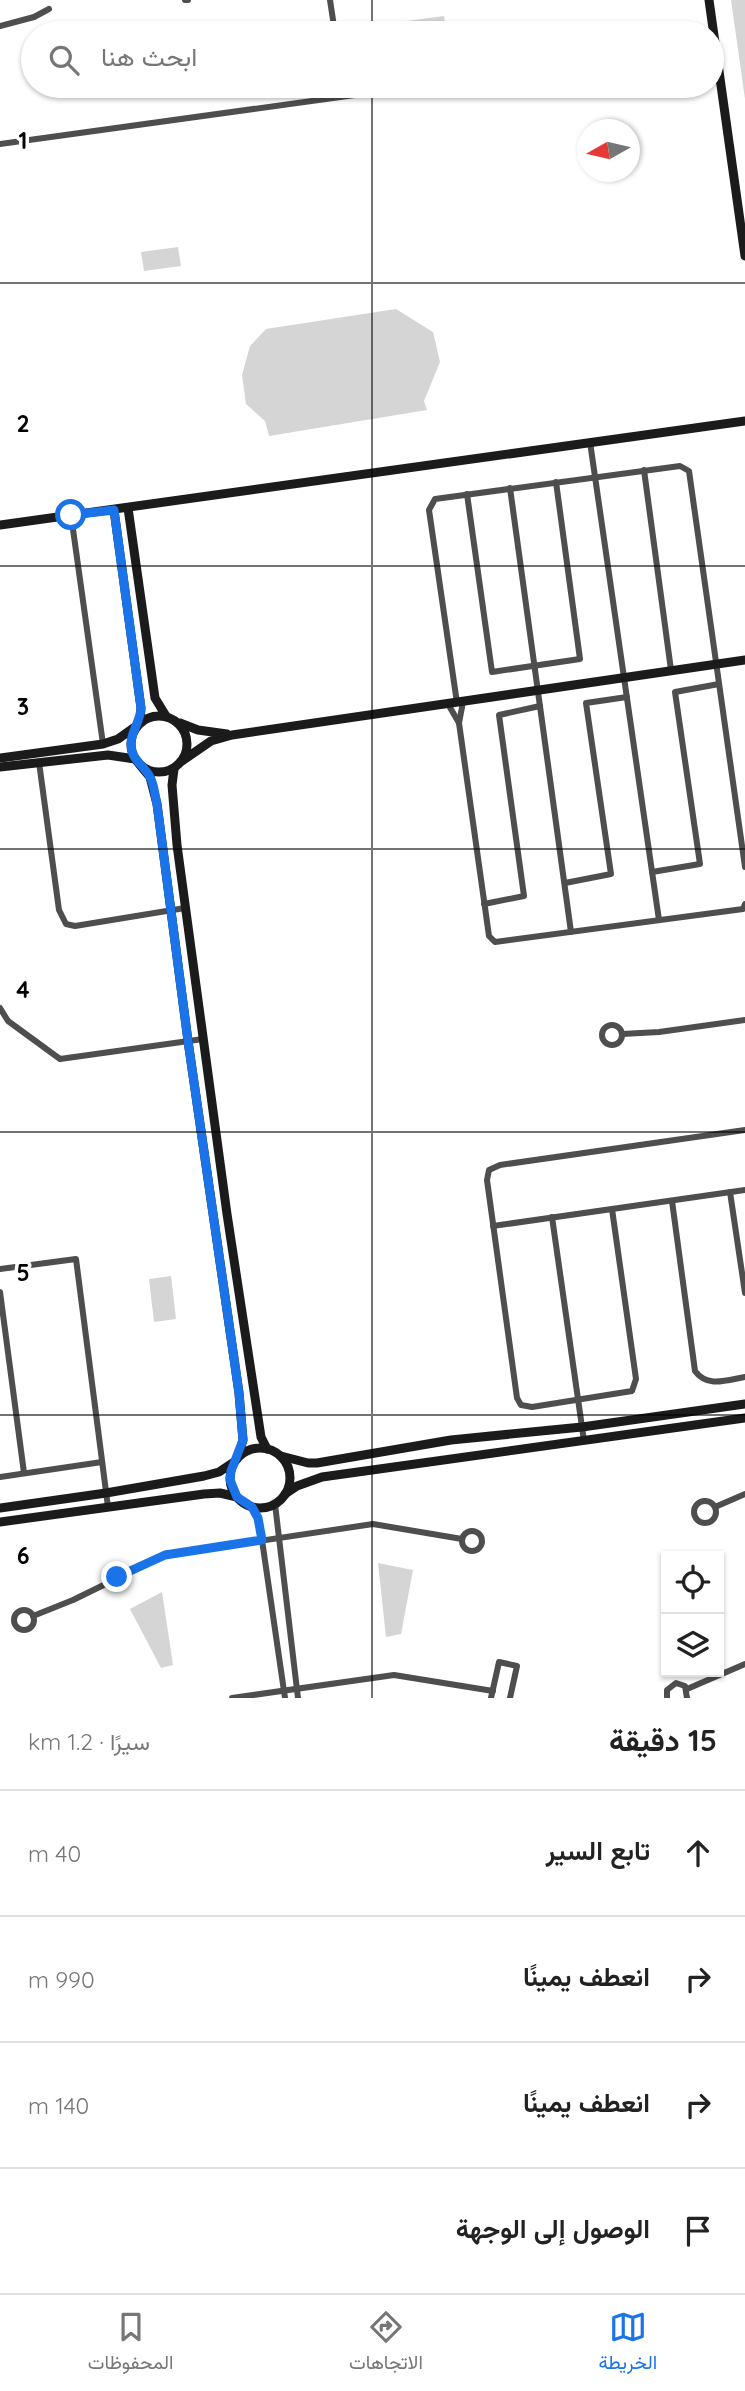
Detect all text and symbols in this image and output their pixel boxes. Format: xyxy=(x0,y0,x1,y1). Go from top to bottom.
search box xyxy=(21,21,724,98)
text: ابحث هنا xyxy=(101,40,197,73)
icon: search xyxy=(45,41,83,79)
north arrow xyxy=(577,119,640,182)
text: 1 xyxy=(19,126,27,155)
text: 2 xyxy=(16,409,30,438)
route start xyxy=(55,499,86,530)
text: 3 xyxy=(17,692,29,721)
text: 4 xyxy=(16,975,30,1004)
text: 5 xyxy=(16,1258,30,1287)
text: 6 xyxy=(17,1541,29,1570)
map controls xyxy=(661,1551,724,1677)
button: locate xyxy=(661,1551,724,1614)
route end xyxy=(101,1561,132,1592)
button: layers xyxy=(661,1614,724,1677)
text: 15 دقيقة xyxy=(609,1721,717,1759)
text: سيرًا · 1.2 km xyxy=(28,1727,150,1756)
text: تابع السير xyxy=(546,1834,650,1867)
icon: ahead xyxy=(679,1834,717,1872)
text: 40 m xyxy=(28,1839,81,1868)
text: انعطف يمينًا xyxy=(523,1960,650,1993)
icon: right xyxy=(679,1960,717,1998)
text: 990 m xyxy=(28,1965,95,1994)
text: انعطف يمينًا xyxy=(523,2086,650,2119)
icon: right xyxy=(679,2086,717,2124)
text: 140 m xyxy=(28,2091,89,2120)
text: الوصول إلى الوجهة xyxy=(456,2212,650,2245)
icon: arrive xyxy=(679,2212,717,2250)
tab: المحفوظات xyxy=(88,2308,173,2379)
tab: الاتجاهات xyxy=(349,2308,423,2379)
tab: الخريطة xyxy=(598,2308,657,2379)

